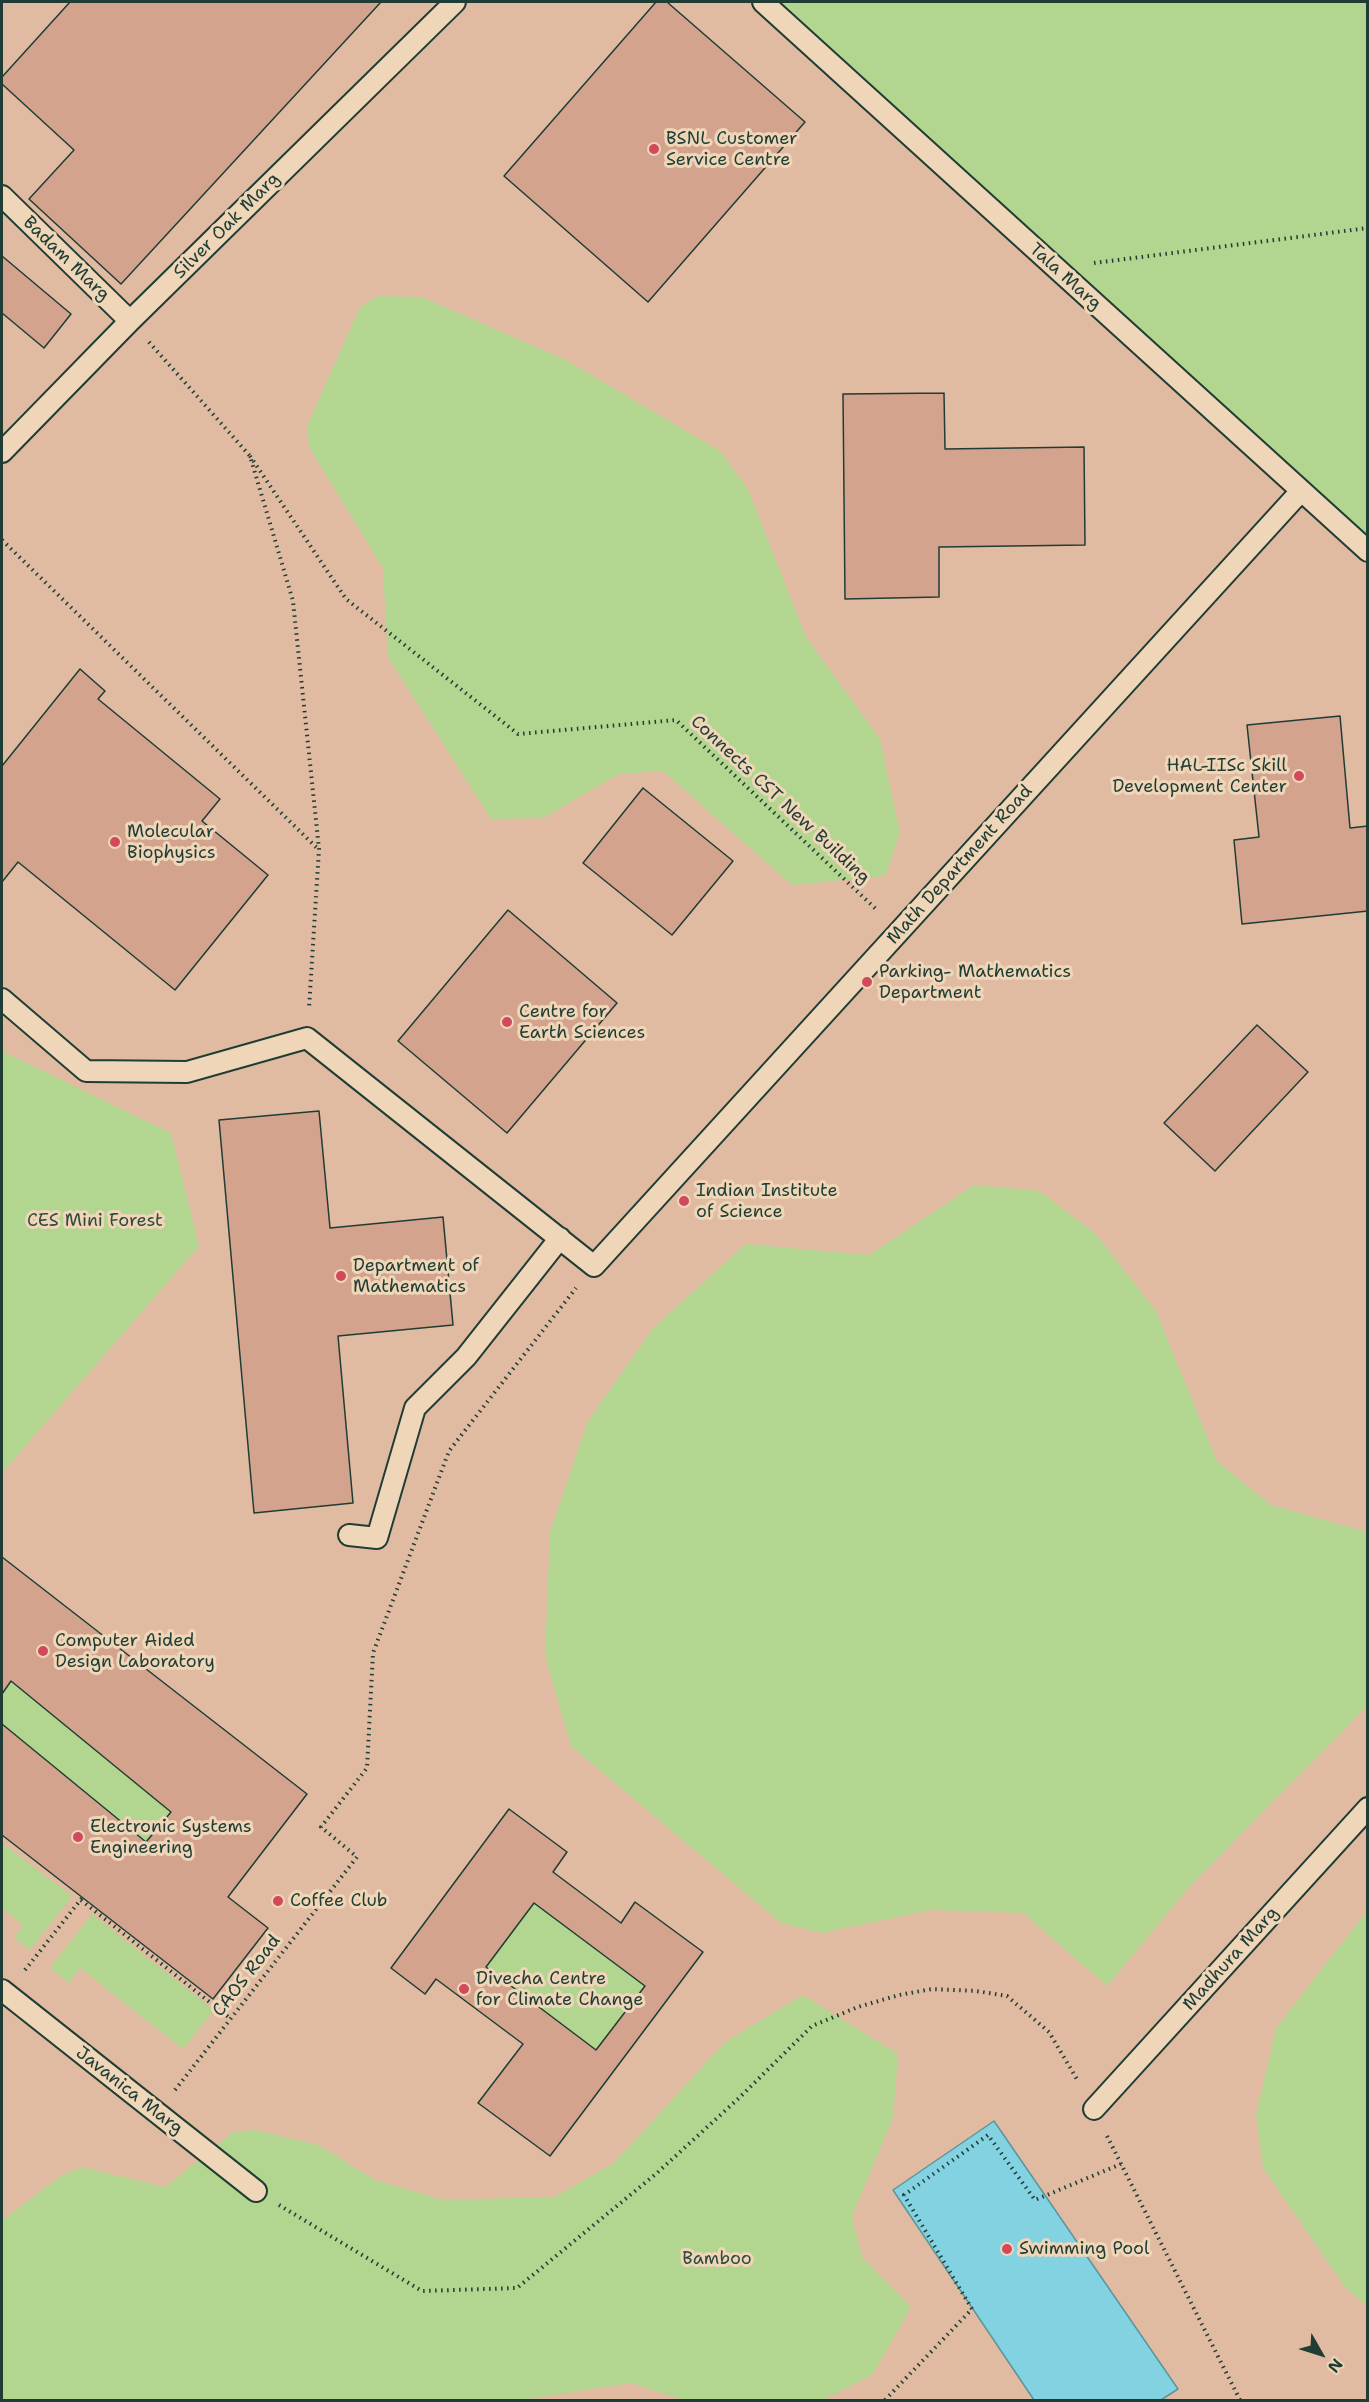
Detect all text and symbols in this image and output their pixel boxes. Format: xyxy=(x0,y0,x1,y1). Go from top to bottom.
place label: BSNL Customer Service Centre xyxy=(666,128,798,170)
marker: BSNL Customer Service Centre xyxy=(647,142,661,156)
street label: Silver Oak Marg xyxy=(169,168,285,284)
street label: Badam Marg xyxy=(18,212,114,306)
street label: Tala Marg xyxy=(1024,239,1106,315)
street label: Connects CST New Building xyxy=(686,711,874,889)
place label: HAL-IISc Skill Development Center xyxy=(1112,755,1287,798)
marker: HAL-IISc Skill Development Center xyxy=(1292,769,1306,783)
street label: Math Department Road xyxy=(883,781,1037,949)
place label: Molecular Biophysics xyxy=(127,821,216,864)
marker: Molecular Biophysics xyxy=(108,835,122,849)
place label: Parking- Mathematics Department xyxy=(879,961,1071,1004)
marker: Parking- Mathematics Department xyxy=(860,975,874,989)
place label: Centre for Earth Sciences xyxy=(519,1001,645,1044)
marker: Centre for Earth Sciences xyxy=(500,1015,514,1029)
place label: Indian Institute of Science xyxy=(696,1180,838,1222)
marker: Indian Institute of Science xyxy=(677,1194,691,1208)
park label: CES Mini Forest xyxy=(27,1210,163,1232)
place label: Department of Mathematics xyxy=(353,1255,479,1298)
marker: Department of Mathematics xyxy=(334,1269,348,1283)
place label: Computer Aided Design Laboratory xyxy=(55,1630,215,1672)
marker: Computer Aided Design Laboratory xyxy=(36,1644,50,1658)
place label: Electronic Systems Engineering xyxy=(90,1816,252,1858)
marker: Electronic Systems Engineering xyxy=(71,1830,85,1844)
place label: Coffee Club xyxy=(290,1890,387,1912)
marker: Coffee Club xyxy=(271,1894,285,1908)
street label: Madhura Marg xyxy=(1179,1903,1283,2015)
street label: CAOS Road xyxy=(208,1931,286,2021)
place label: Divecha Centre for Climate Change xyxy=(476,1968,643,2010)
marker: Divecha Centre for Climate Change xyxy=(457,1982,471,1996)
street label: Javanica Marg xyxy=(71,2042,187,2140)
place label: Swimming Pool xyxy=(1019,2238,1149,2260)
marker: Swimming Pool xyxy=(1000,2242,1014,2256)
park label: Bamboo xyxy=(682,2248,752,2270)
north arrow xyxy=(1291,2324,1351,2384)
text: N xyxy=(1323,2354,1348,2377)

